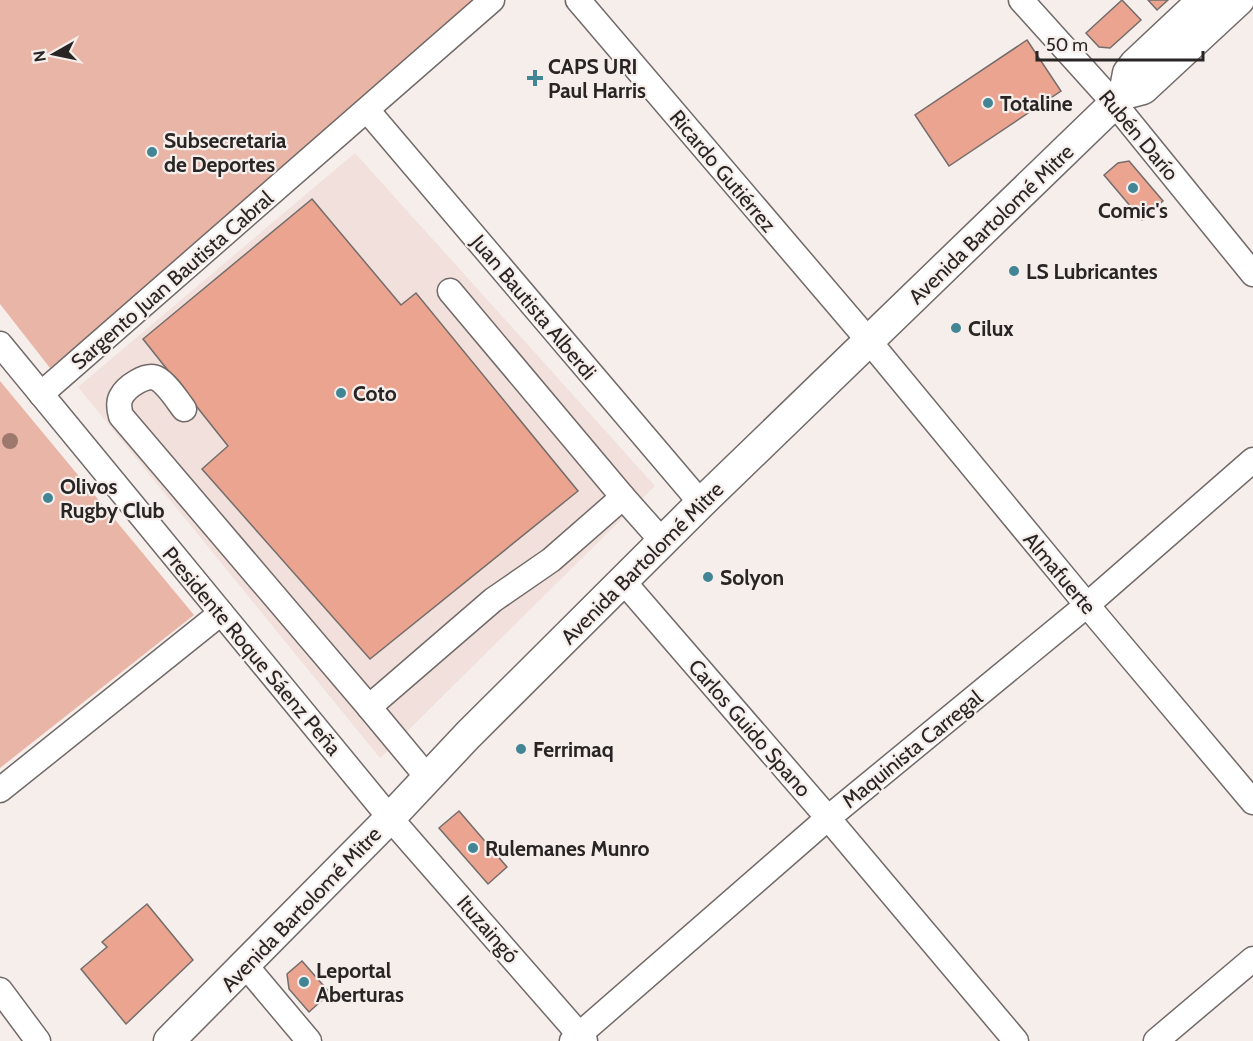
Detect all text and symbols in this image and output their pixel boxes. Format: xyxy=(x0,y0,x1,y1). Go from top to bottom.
north arrow xyxy=(24,24,84,84)
scale bar xyxy=(1037,24,1204,62)
text: 50 m xyxy=(1046,34,1088,56)
text: N xyxy=(29,49,50,63)
place label: CAPS URI Paul Harris xyxy=(548,54,646,103)
marker: CAPS URI Paul Harris xyxy=(526,69,544,87)
street label: Rubén Darío xyxy=(1094,85,1184,185)
place label: Totaline xyxy=(1000,91,1073,116)
marker: Totaline xyxy=(981,96,995,110)
street label: Ricardo Gutiérrez xyxy=(665,105,781,237)
place label: Subsecretaria de Deportes xyxy=(164,128,287,177)
street label: Avenida Bartolomé Mitre xyxy=(903,139,1079,309)
marker: Subsecretaria de Deportes xyxy=(145,145,159,159)
marker: Comic's xyxy=(1126,181,1140,195)
street label: Sargento Juan Bautista Cabral xyxy=(66,185,278,375)
place label: Comic's xyxy=(1098,198,1168,223)
street label: Juan Bautista Alberdi xyxy=(466,229,602,384)
place label: LS Lubricantes xyxy=(1026,259,1158,284)
marker: LS Lubricantes xyxy=(1007,264,1021,278)
place label: Cilux xyxy=(968,316,1014,341)
marker: Cilux xyxy=(949,321,963,335)
place label: Coto xyxy=(353,381,397,406)
marker: Coto xyxy=(334,386,348,400)
place label: Olivos Rugby Club xyxy=(60,474,165,523)
street label: Avenida Bartolomé Mitre xyxy=(556,476,729,649)
marker: Olivos Rugby Club xyxy=(41,491,55,505)
street label: Almafuerte xyxy=(1019,527,1102,619)
street label: Presidente Roque Sáenz Peña xyxy=(157,542,347,760)
place label: Solyon xyxy=(720,565,784,590)
marker: Solyon xyxy=(701,570,715,584)
street label: Carlos Guido Spano xyxy=(683,654,817,802)
street label: Maquinista Carregal xyxy=(837,685,987,813)
place label: Ferrimaq xyxy=(533,737,614,762)
marker: Ferrimaq xyxy=(514,742,528,756)
street label: Avenida Bartolomé Mitre xyxy=(216,821,386,997)
place label: Rulemanes Munro xyxy=(485,836,650,861)
marker: Rulemanes Munro xyxy=(466,841,480,855)
street label: Ituzaingó xyxy=(452,890,524,968)
place label: Leportal Aberturas xyxy=(316,958,404,1007)
marker: Leportal Aberturas xyxy=(297,975,311,989)

